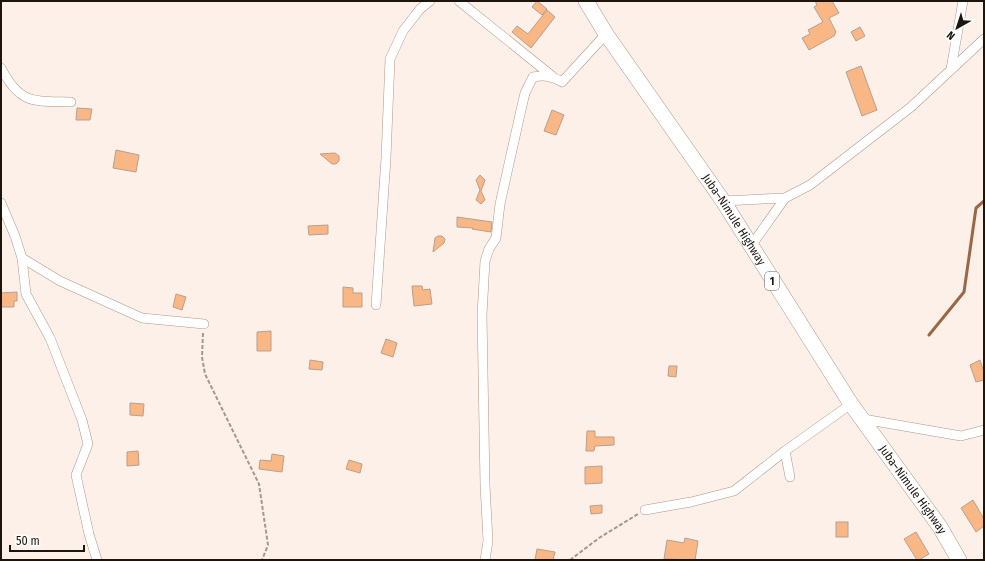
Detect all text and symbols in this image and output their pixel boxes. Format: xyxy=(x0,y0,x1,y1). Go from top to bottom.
north arrow xyxy=(937,8,977,48)
text: N xyxy=(944,28,958,43)
street label: Juba–Nimule Highway xyxy=(699,171,769,268)
road number: 1 xyxy=(765,272,779,290)
street label: Juba–Nimule Highway xyxy=(876,442,950,537)
scale bar xyxy=(10,527,84,553)
text: 50 m xyxy=(16,534,40,548)

